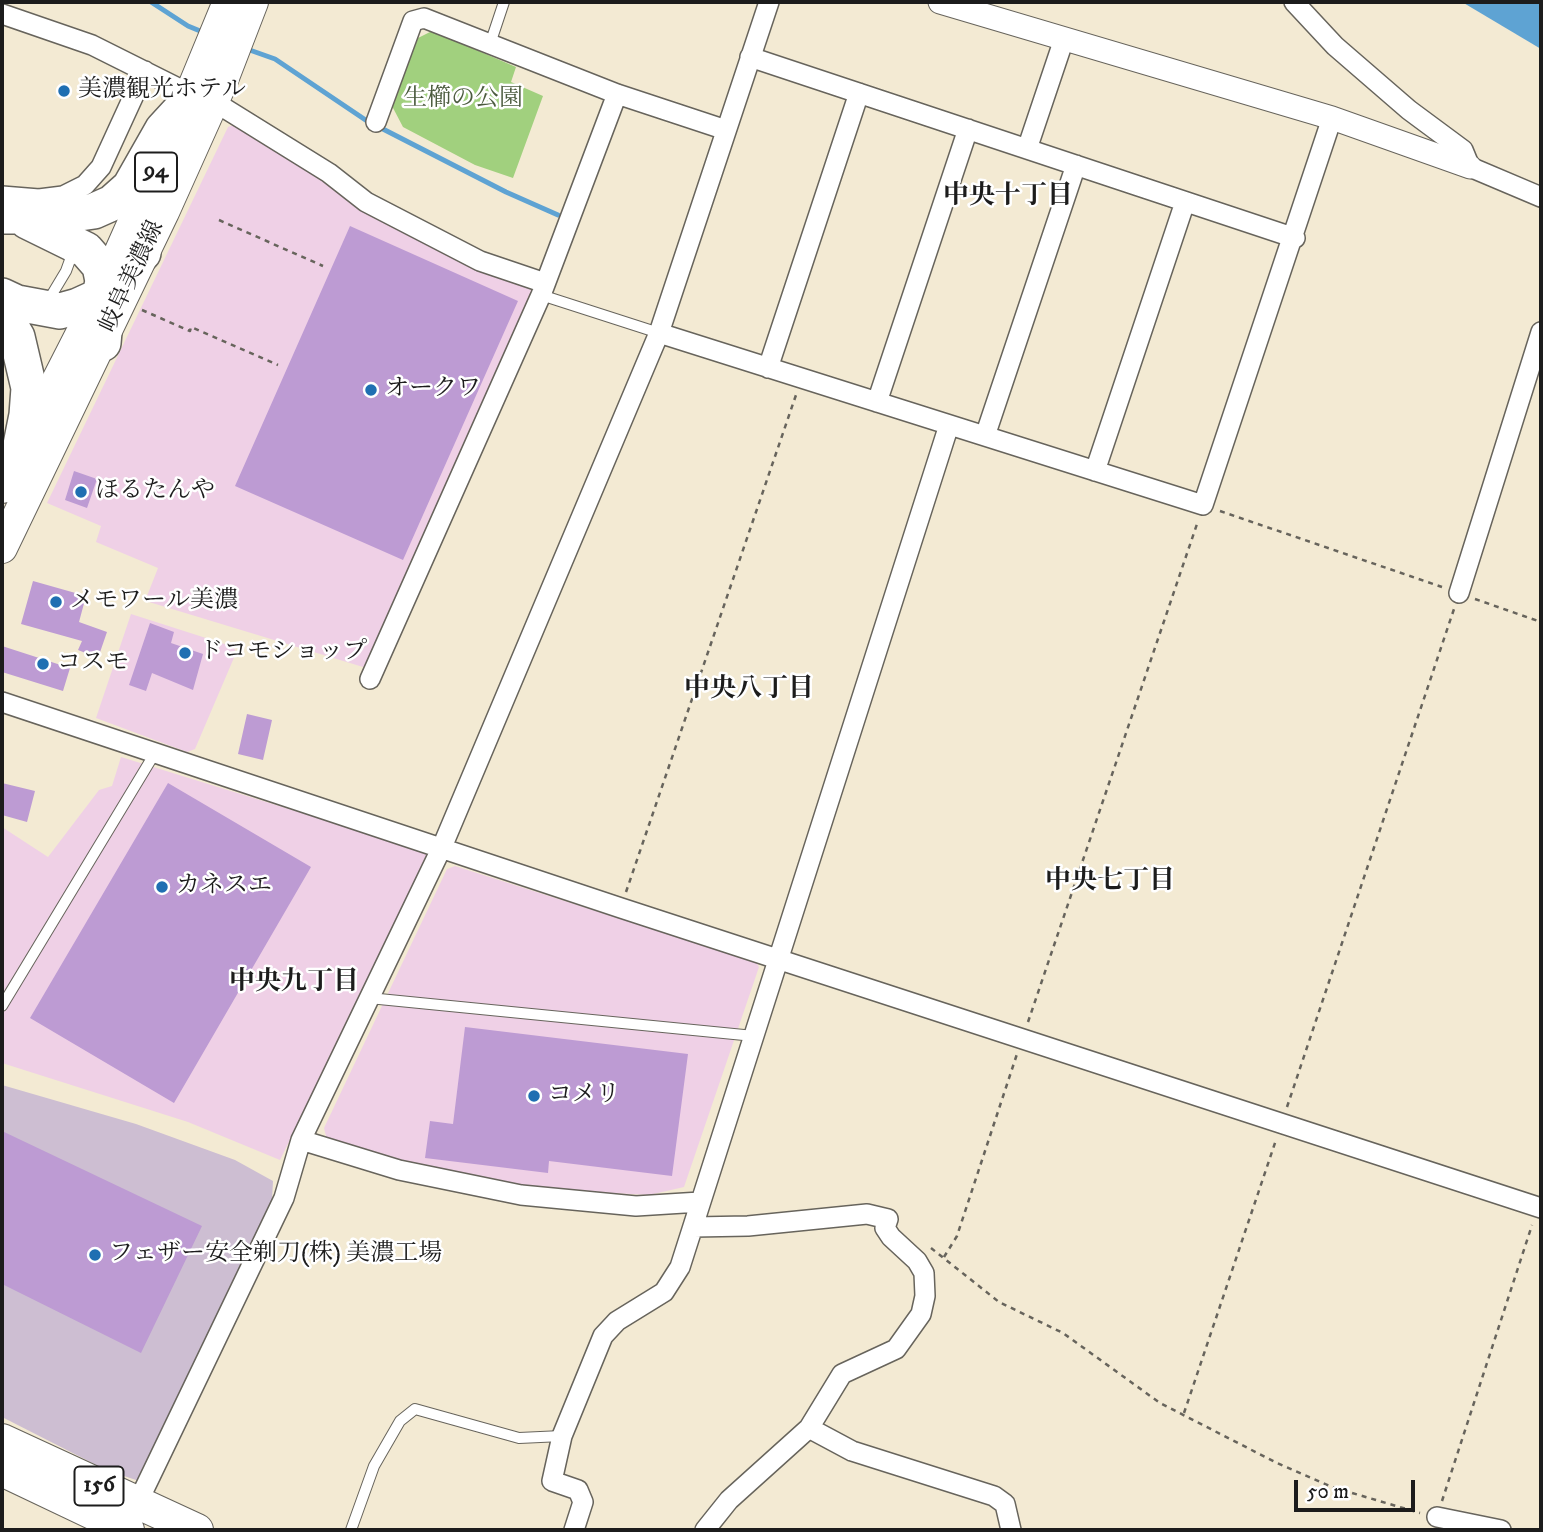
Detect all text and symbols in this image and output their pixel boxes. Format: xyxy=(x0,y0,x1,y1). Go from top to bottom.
place label: 美濃観光ホテル xyxy=(78,77,246,105)
marker: 美濃観光ホテル xyxy=(56,83,72,99)
park label: 生櫛の公園 xyxy=(403,86,523,114)
road number: 94 xyxy=(135,153,177,192)
district label: 中央十丁目 xyxy=(943,182,1073,214)
street label: 岐阜美濃線 xyxy=(95,217,171,337)
place label: オークワ xyxy=(385,376,481,404)
marker: オークワ xyxy=(363,382,379,398)
place label: ほるたんや xyxy=(95,478,215,506)
marker: ほるたんや xyxy=(73,484,89,500)
place label: メモワール美濃 xyxy=(70,588,238,616)
marker: メモワール美濃 xyxy=(48,594,64,610)
place label: ドコモショップ xyxy=(199,639,367,667)
marker: ドコモショップ xyxy=(177,645,193,661)
place label: コスモ xyxy=(57,650,129,678)
marker: コスモ xyxy=(35,656,51,672)
district label: 中央八丁目 xyxy=(684,675,814,707)
district label: 中央七丁目 xyxy=(1045,867,1175,899)
place label: カネスエ xyxy=(176,873,272,901)
marker: カネスエ xyxy=(154,879,170,895)
district label: 中央九丁目 xyxy=(229,968,359,1000)
place label: コメリ xyxy=(548,1082,620,1110)
marker: コメリ xyxy=(526,1088,542,1104)
place label: フェザー安全剃刀(株) 美濃工場 xyxy=(109,1241,442,1269)
marker: フェザー安全剃刀(株) 美濃工場 xyxy=(87,1247,103,1263)
road number: 156 xyxy=(74,1466,124,1506)
scale bar xyxy=(1298,1466,1419,1510)
text: 50 m xyxy=(1307,1479,1349,1505)

